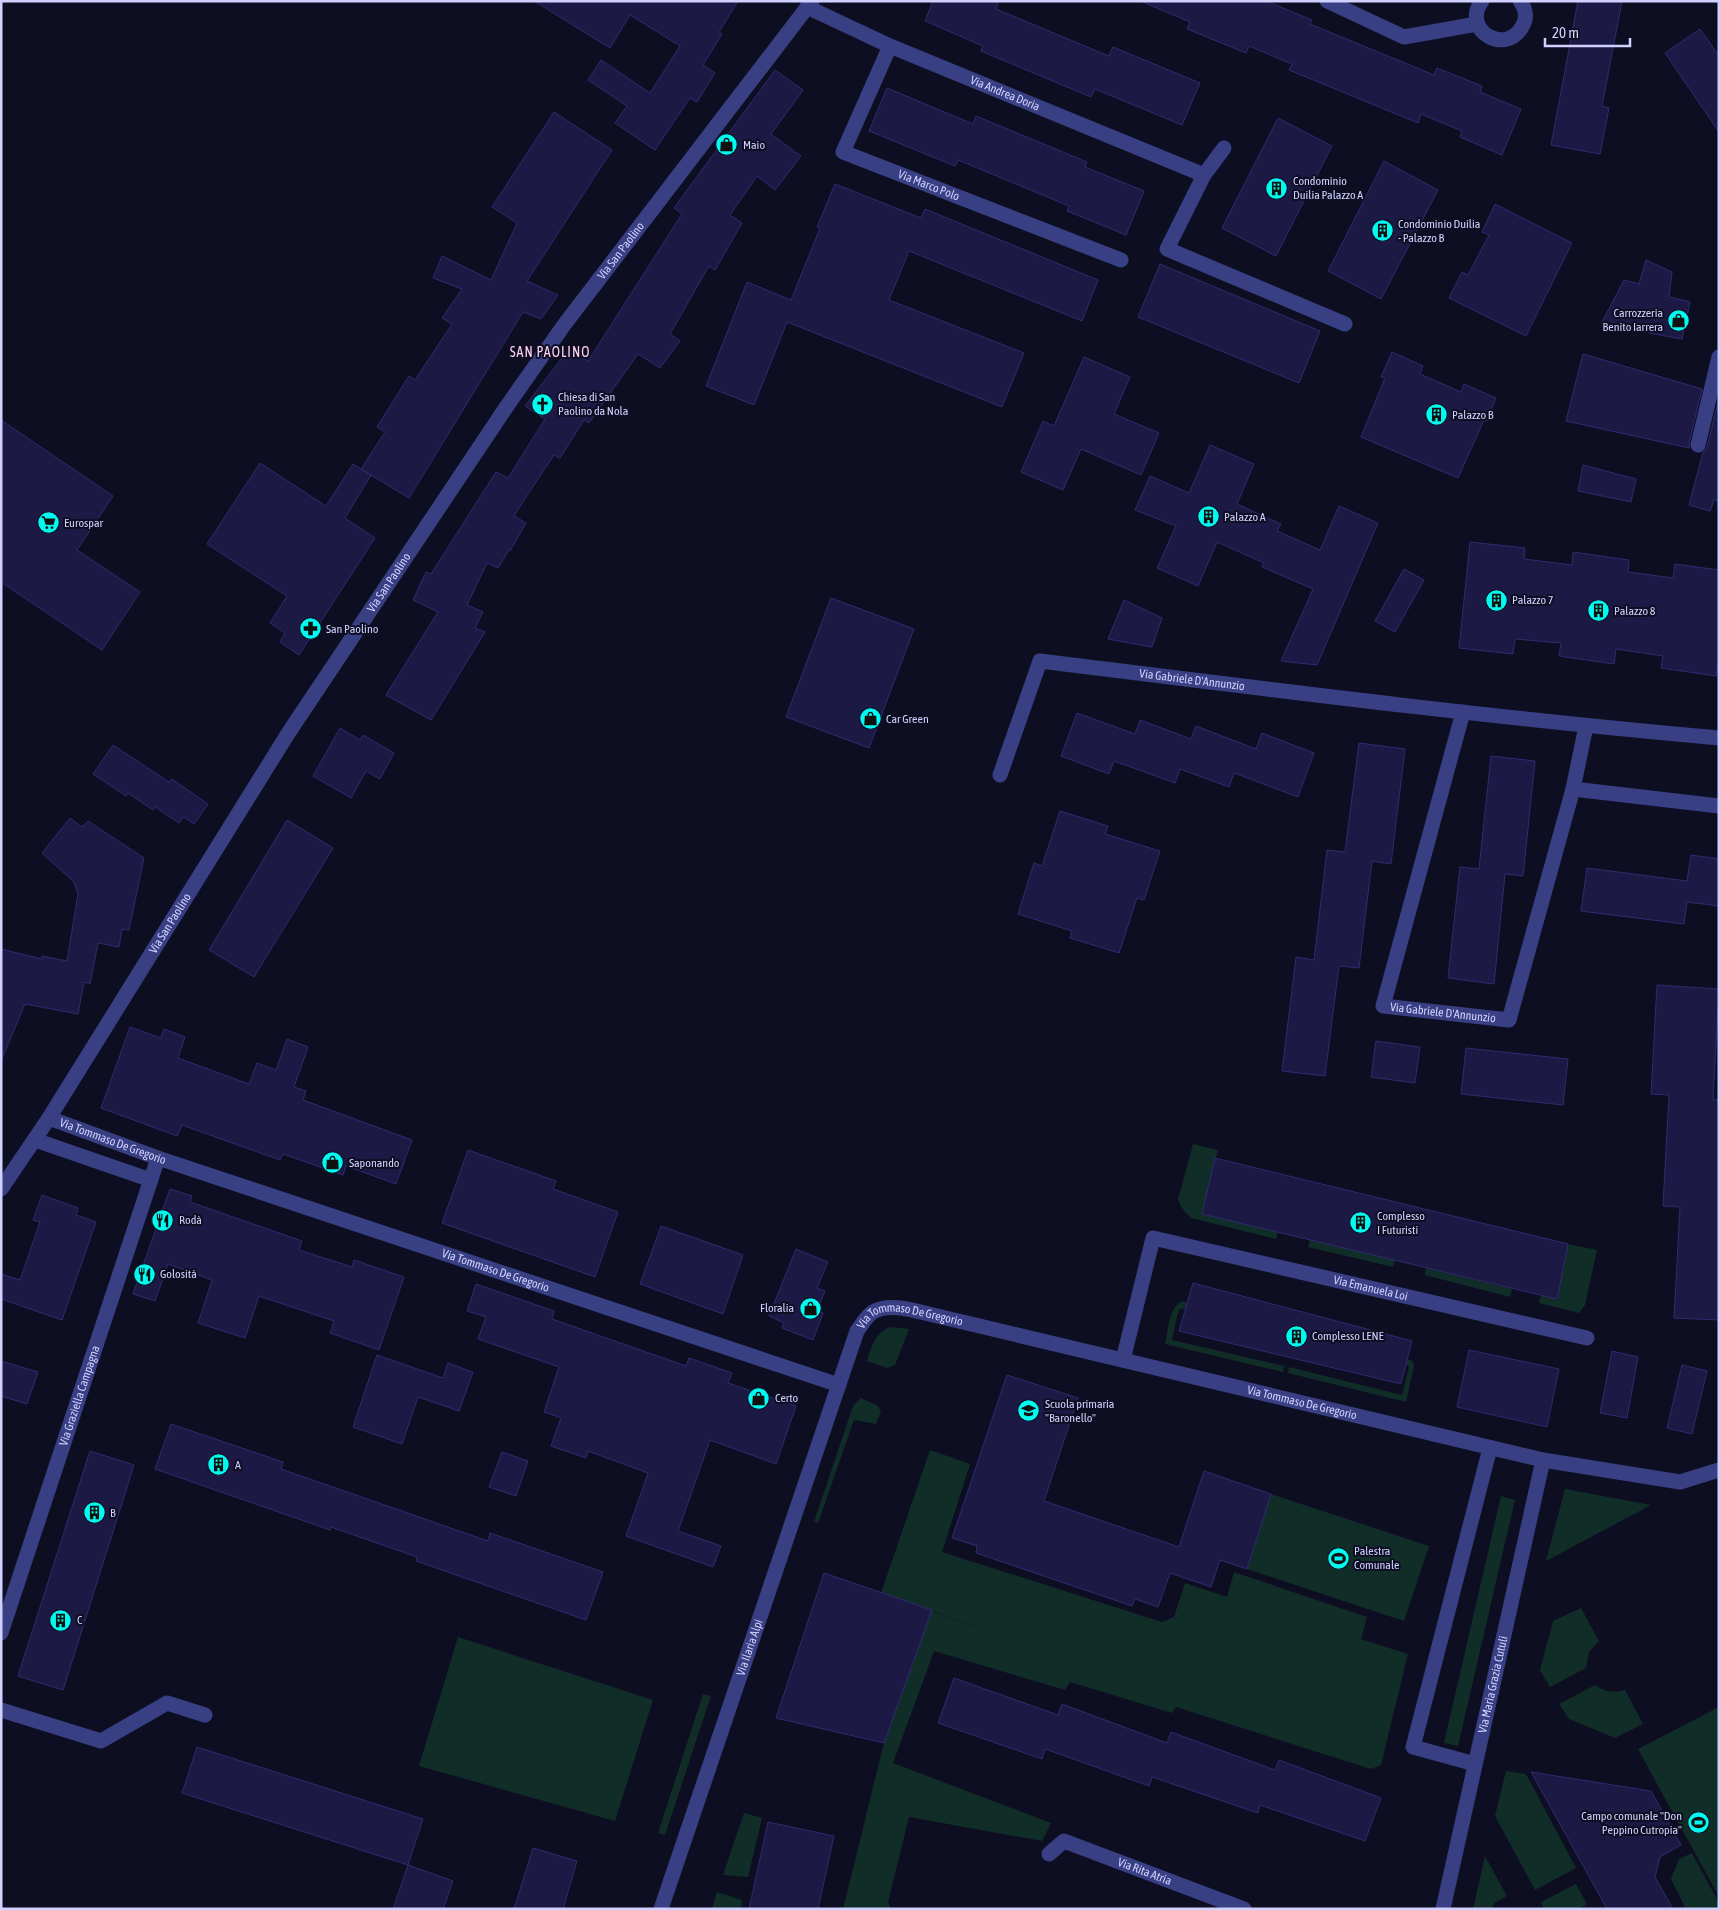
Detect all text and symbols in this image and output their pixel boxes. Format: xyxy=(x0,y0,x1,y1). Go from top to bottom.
scale bar xyxy=(1545,15,1630,47)
text: 20 m xyxy=(1552,24,1579,41)
street label: Via Andrea Doria xyxy=(968,73,1042,114)
shop icon: Maio xyxy=(715,133,739,157)
place label: Maio xyxy=(743,138,765,152)
street label: Via Marco Polo xyxy=(896,167,962,204)
place label: Condominio Duilia Palazzo A xyxy=(1293,174,1363,202)
building icon: Condominio Duilia Palazzo A xyxy=(1265,176,1289,200)
place label: Condominio Duilia - Palazzo B xyxy=(1398,217,1480,245)
street label: Via San Paolino xyxy=(595,219,647,282)
building icon: Condominio Duilia - Palazzo B xyxy=(1370,219,1394,243)
place label: Carrozzeria Benito Iarrera xyxy=(1603,306,1663,334)
shop icon: Carrozzeria Benito Iarrera xyxy=(1667,308,1691,332)
district label: SAN PAOLINO xyxy=(510,344,590,360)
place label: Chiesa di San Paolino da Nola xyxy=(558,390,628,418)
church icon: Chiesa di San Paolino da Nola xyxy=(530,392,554,416)
building icon: Palazzo B xyxy=(1424,403,1448,427)
place label: Palazzo B xyxy=(1452,408,1494,422)
building icon: Palazzo A xyxy=(1196,505,1220,529)
place label: Palazzo A xyxy=(1224,510,1266,524)
supermarket icon: Eurospar xyxy=(36,511,60,535)
place label: Eurospar xyxy=(64,516,104,530)
street label: Via San Paolino xyxy=(364,550,414,615)
building icon: Palazzo 7 xyxy=(1484,588,1508,612)
place label: Palazzo 7 xyxy=(1512,593,1554,607)
building icon: Palazzo 8 xyxy=(1586,599,1610,623)
place label: Palazzo 8 xyxy=(1614,604,1656,618)
pharmacy icon: San Paolino xyxy=(298,617,322,641)
place label: San Paolino xyxy=(326,622,379,636)
street label: Via Gabriele D'Annunzio xyxy=(1138,666,1246,693)
shop icon: Car Green xyxy=(858,707,882,731)
place label: Car Green xyxy=(886,712,929,726)
street label: Via San Paolino xyxy=(146,890,194,956)
street label: Via Gabriele D'Annunzio xyxy=(1389,1000,1497,1026)
street label: Via Tommaso De Gregorio xyxy=(58,1116,168,1167)
shop icon: Saponando xyxy=(321,1151,345,1175)
place label: Saponando xyxy=(349,1156,400,1170)
restaurant icon: Rodà xyxy=(151,1208,175,1232)
place label: Complesso I Futuristi xyxy=(1377,1209,1425,1237)
building icon: Complesso I Futuristi xyxy=(1349,1211,1373,1235)
place label: Rodà xyxy=(179,1213,202,1227)
street label: Via Tommaso De Gregorio xyxy=(440,1246,551,1295)
restaurant icon: Golosità xyxy=(132,1262,156,1286)
place label: Golosità xyxy=(160,1267,197,1281)
street label: Via Emanuela Loi xyxy=(1332,1273,1409,1303)
shop icon: Floralia xyxy=(798,1296,822,1320)
place label: Floralia xyxy=(760,1301,794,1315)
street label: Via Tommaso De Gregorio xyxy=(854,1301,965,1331)
building icon: Complesso LENE xyxy=(1284,1324,1308,1348)
place label: Complesso LENE xyxy=(1312,1329,1384,1343)
street label: Via Graziella Campagna xyxy=(56,1344,103,1448)
street label: Via Tommaso De Gregorio xyxy=(1246,1383,1359,1423)
shop icon: Certo xyxy=(747,1386,771,1410)
place label: Certo xyxy=(775,1391,799,1405)
place label: Scuola primaria "Baronello" xyxy=(1045,1397,1114,1425)
school or university icon: Scuola primaria "Baronello" xyxy=(1017,1399,1041,1423)
building icon: A xyxy=(207,1453,231,1477)
place label: A xyxy=(235,1458,241,1472)
building icon: B xyxy=(82,1501,106,1525)
place label: B xyxy=(110,1506,116,1520)
place label: Palestra Comunale xyxy=(1354,1544,1399,1572)
sports icon: Palestra Comunale xyxy=(1326,1546,1350,1570)
building icon: C xyxy=(49,1608,73,1632)
place label: C xyxy=(77,1613,83,1627)
street label: Via Ilaria Alpi xyxy=(734,1618,766,1678)
street label: Via Maria Grazia Cutuli xyxy=(1475,1635,1511,1734)
place label: Campo comunale "Don Peppino Cutropia" xyxy=(1581,1809,1682,1837)
sports icon: Campo comunale "Don Peppino Cutropia" xyxy=(1686,1811,1710,1835)
street label: Via Rita Atria xyxy=(1116,1855,1174,1888)

